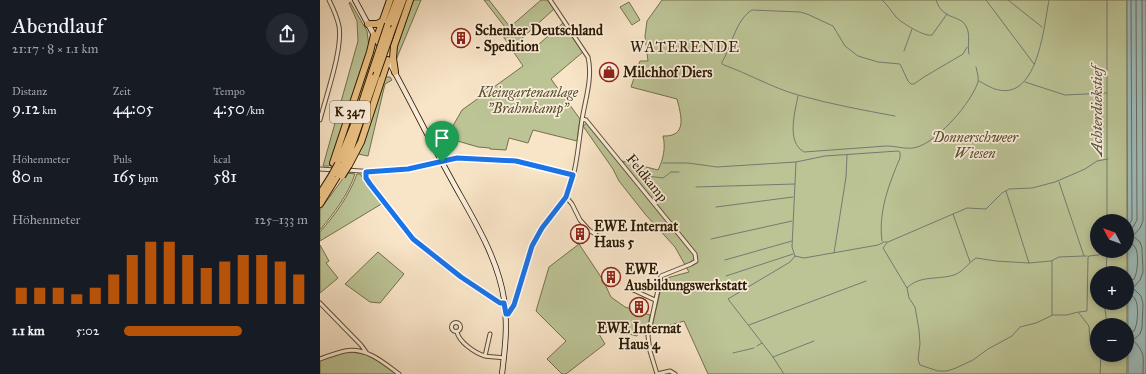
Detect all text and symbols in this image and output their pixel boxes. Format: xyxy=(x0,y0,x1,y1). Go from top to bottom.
text: Abendlauf xyxy=(12,12,104,39)
button: share xyxy=(266,13,308,55)
place label: Schenker Deutschland - Spedition xyxy=(475,22,604,56)
building icon: Schenker Deutschland - Spedition xyxy=(450,27,472,49)
district label: WATERENDE xyxy=(630,38,740,56)
text: 21:17 · 8 × 1.1 km xyxy=(12,41,99,57)
shop icon: Milchhof Diers xyxy=(598,61,620,83)
water label: Achterdiekstief xyxy=(1088,62,1106,158)
place label: Milchhof Diers xyxy=(623,64,712,81)
park label: Kleingartenanlage "Brahmkamp" xyxy=(477,84,579,118)
text: Distanz xyxy=(12,85,47,98)
text: Zeit xyxy=(113,85,131,98)
text: Tempo xyxy=(213,85,245,98)
text: 9.12 xyxy=(12,98,40,119)
text: 44:05 xyxy=(113,98,154,119)
text: 4:50 xyxy=(213,98,245,119)
road number: K 347 xyxy=(330,101,370,123)
text: km xyxy=(40,104,57,117)
text: /km xyxy=(245,104,265,117)
pin xyxy=(425,121,459,162)
icon: arrive xyxy=(431,127,453,149)
park label: Donnerschweer Wiesen xyxy=(932,129,1019,162)
street label: Feldkamp xyxy=(623,151,671,205)
text: Höhenmeter xyxy=(12,153,70,166)
text: Puls xyxy=(113,153,132,166)
text: kcal xyxy=(213,153,231,166)
text: 80 xyxy=(12,166,31,187)
text: 165 xyxy=(113,166,136,187)
text: 581 xyxy=(213,166,237,187)
text: m xyxy=(31,172,43,185)
text: bpm xyxy=(136,172,158,185)
text: Höhenmeter xyxy=(12,212,81,228)
text: 125–133 m xyxy=(254,212,308,228)
north arrow xyxy=(1090,214,1134,258)
map controls xyxy=(1090,214,1134,362)
place label: EWE Internat Haus 5 xyxy=(594,218,678,251)
building icon: EWE Internat Haus 5 xyxy=(569,223,591,245)
place label: EWE Ausbildungswerkstatt xyxy=(624,261,747,295)
building icon: EWE Ausbildungswerkstatt xyxy=(600,266,622,288)
button: + xyxy=(1090,266,1134,310)
building icon: EWE Internat Haus 4 xyxy=(628,296,650,318)
button: − xyxy=(1090,318,1134,362)
place label: EWE Internat Haus 4 xyxy=(597,320,681,354)
text: 1.1 km xyxy=(12,323,45,339)
text: 5:02 xyxy=(76,323,99,339)

